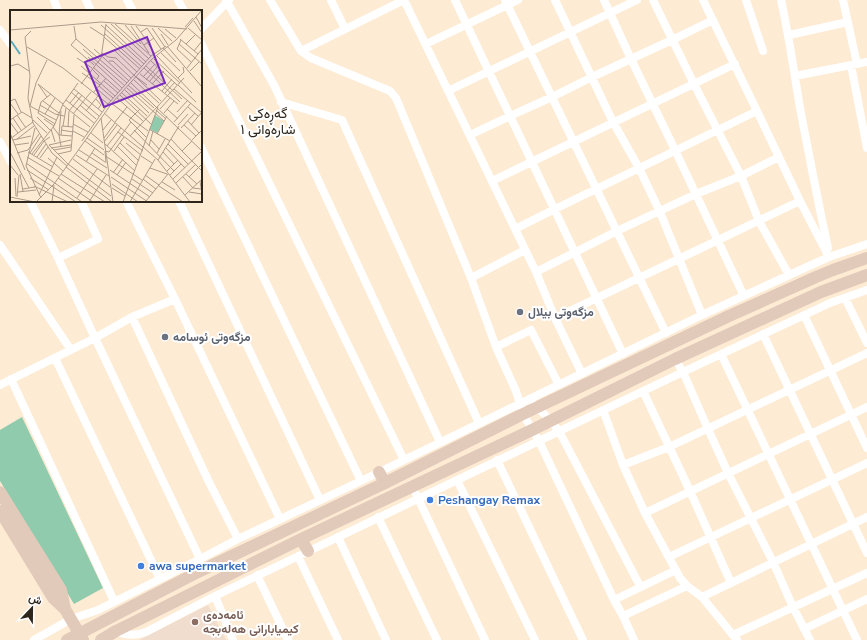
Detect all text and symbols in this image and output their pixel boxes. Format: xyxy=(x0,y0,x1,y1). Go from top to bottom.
inset map xyxy=(10,10,202,202)
district label: گەڕەکی شارەوانی ١ xyxy=(240,104,296,139)
place label: مزگەوتی بیلال xyxy=(528,304,594,320)
marker: مزگەوتی بیلال xyxy=(515,307,525,317)
place label: مزگەوتی ئوسامە xyxy=(173,329,251,345)
marker: مزگەوتی ئوسامە xyxy=(160,332,170,342)
place label: Peshangay Remax xyxy=(438,492,540,508)
marker: Peshangay Remax xyxy=(425,495,435,505)
place label: awa supermarket xyxy=(149,558,246,574)
marker: awa supermarket xyxy=(136,561,146,571)
north arrow xyxy=(12,588,52,628)
text: ش xyxy=(27,590,44,609)
place label: ئامەدەی کیمیابارانی هەلەبجە xyxy=(203,607,299,637)
marker: ئامەدەی کیمیابارانی هەلەبجە xyxy=(190,617,200,627)

